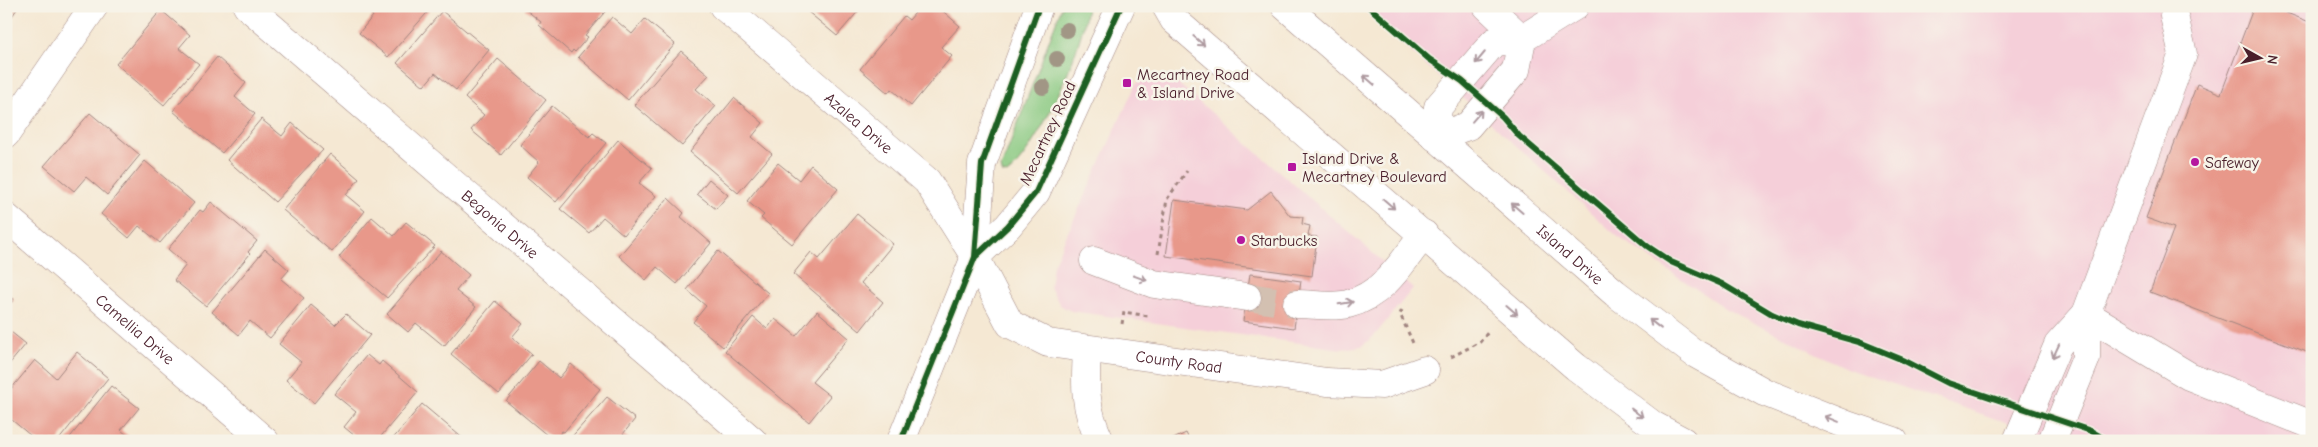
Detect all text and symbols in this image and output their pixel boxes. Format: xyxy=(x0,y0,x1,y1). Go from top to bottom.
north arrow xyxy=(2236,32,2286,82)
one-way arrow xyxy=(1193,35,1206,47)
one-way arrow xyxy=(1475,52,1486,65)
text: N xyxy=(2263,54,2281,65)
place label: Mecartney Road & Island Drive xyxy=(1137,66,1249,102)
one-way arrow xyxy=(1363,74,1376,86)
marker: Mecartney Road & Island Drive xyxy=(1121,77,1133,89)
street label: Mecartney Road xyxy=(1016,79,1080,188)
street label: Azalea Drive xyxy=(821,89,896,157)
one-way arrow xyxy=(1471,110,1482,123)
place label: Island Drive & Mecartney Boulevard xyxy=(1302,150,1447,186)
place label: Safeway xyxy=(2205,154,2260,172)
marker: Safeway xyxy=(2189,156,2201,168)
marker: Island Drive & Mecartney Boulevard xyxy=(1286,161,1298,173)
street label: Begonia Drive xyxy=(458,187,542,262)
one-way arrow xyxy=(1382,198,1395,209)
one-way arrow xyxy=(1511,203,1524,214)
street label: Island Drive xyxy=(1533,221,1606,288)
place label: Starbucks xyxy=(1251,232,1318,250)
marker: Starbucks xyxy=(1235,234,1247,246)
one-way arrow xyxy=(1131,274,1147,283)
street label: Camellia Drive xyxy=(92,291,178,369)
one-way arrow xyxy=(1337,298,1353,308)
one-way arrow xyxy=(1505,305,1518,316)
one-way arrow xyxy=(1649,318,1662,329)
one-way arrow xyxy=(2050,343,2060,358)
street label: County Road xyxy=(1135,347,1223,377)
one-way arrow xyxy=(1630,408,1643,419)
one-way arrow xyxy=(1825,414,1840,424)

